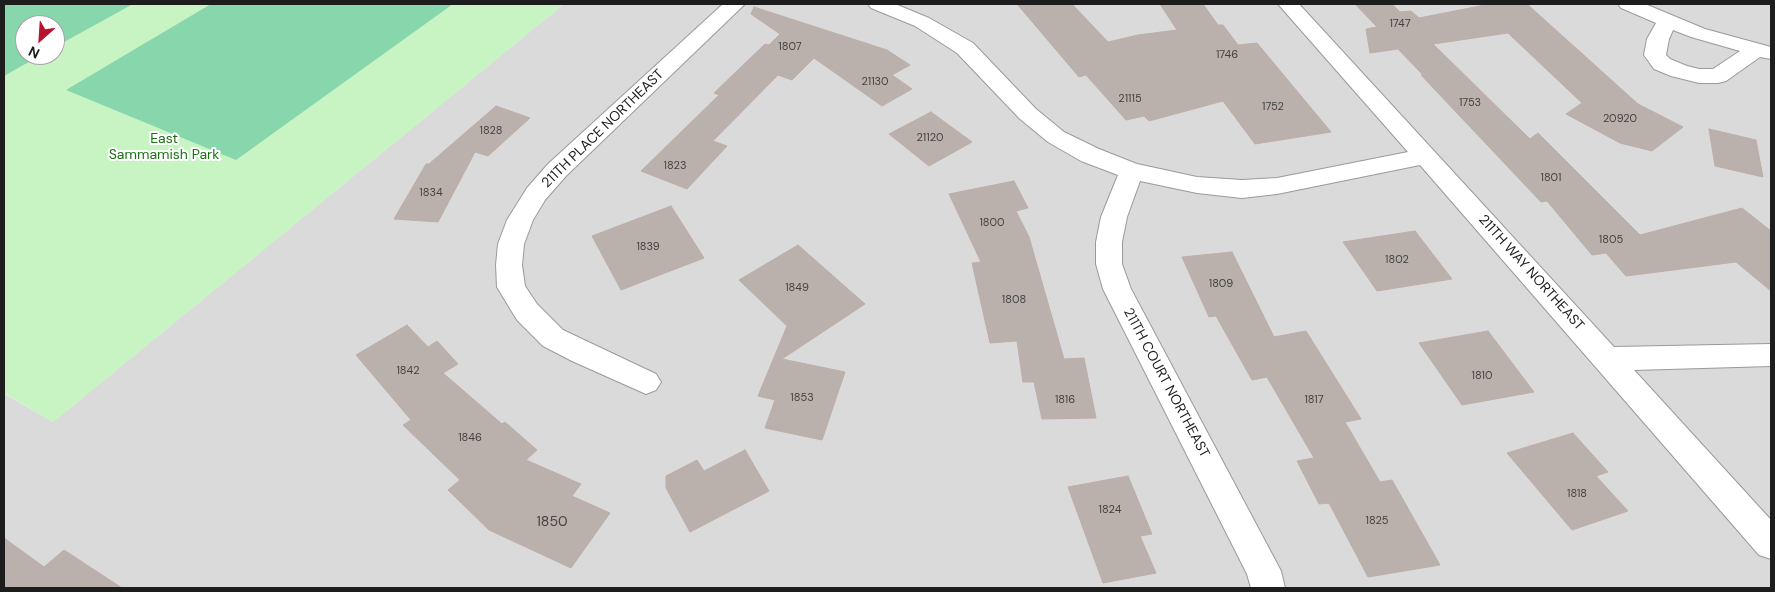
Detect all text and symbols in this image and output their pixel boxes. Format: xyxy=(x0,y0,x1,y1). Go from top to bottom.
north arrow xyxy=(15,15,65,65)
house number: 1747 xyxy=(1389,17,1411,31)
house number: 1807 xyxy=(778,40,802,54)
text: N xyxy=(25,42,42,63)
house number: 1746 xyxy=(1216,48,1238,62)
street label: 211TH PLACE NORTHEAST xyxy=(539,66,667,192)
house number: 21130 xyxy=(861,75,889,89)
house number: 21115 xyxy=(1118,92,1142,106)
house number: 1753 xyxy=(1459,96,1481,110)
house number: 1752 xyxy=(1262,100,1284,114)
house number: 20920 xyxy=(1603,112,1637,126)
house number: 1828 xyxy=(480,124,502,138)
park label: East Sammamish Park xyxy=(109,131,219,164)
house number: 21120 xyxy=(917,131,943,145)
house number: 1823 xyxy=(664,159,686,173)
house number: 1801 xyxy=(1540,171,1562,185)
house number: 1834 xyxy=(419,186,443,200)
street label: 211TH WAY NORTHEAST xyxy=(1475,212,1587,334)
house number: 1800 xyxy=(979,216,1005,230)
house number: 1805 xyxy=(1599,233,1623,247)
house number: 1839 xyxy=(636,240,660,254)
house number: 1802 xyxy=(1385,253,1409,267)
house number: 1809 xyxy=(1209,277,1233,291)
house number: 1849 xyxy=(785,281,809,295)
house number: 1808 xyxy=(1002,293,1026,307)
street label: 211TH COURT NORTHEAST xyxy=(1119,305,1213,461)
house number: 1842 xyxy=(396,364,420,378)
house number: 1810 xyxy=(1472,369,1492,383)
house number: 1853 xyxy=(790,391,814,405)
house number: 1816 xyxy=(1055,393,1075,407)
house number: 1817 xyxy=(1304,393,1324,407)
house number: 1846 xyxy=(458,431,482,445)
house number: 1818 xyxy=(1567,487,1587,501)
house number: 1824 xyxy=(1099,503,1121,517)
house number: 1850 xyxy=(537,514,567,530)
house number: 1825 xyxy=(1366,514,1388,528)

